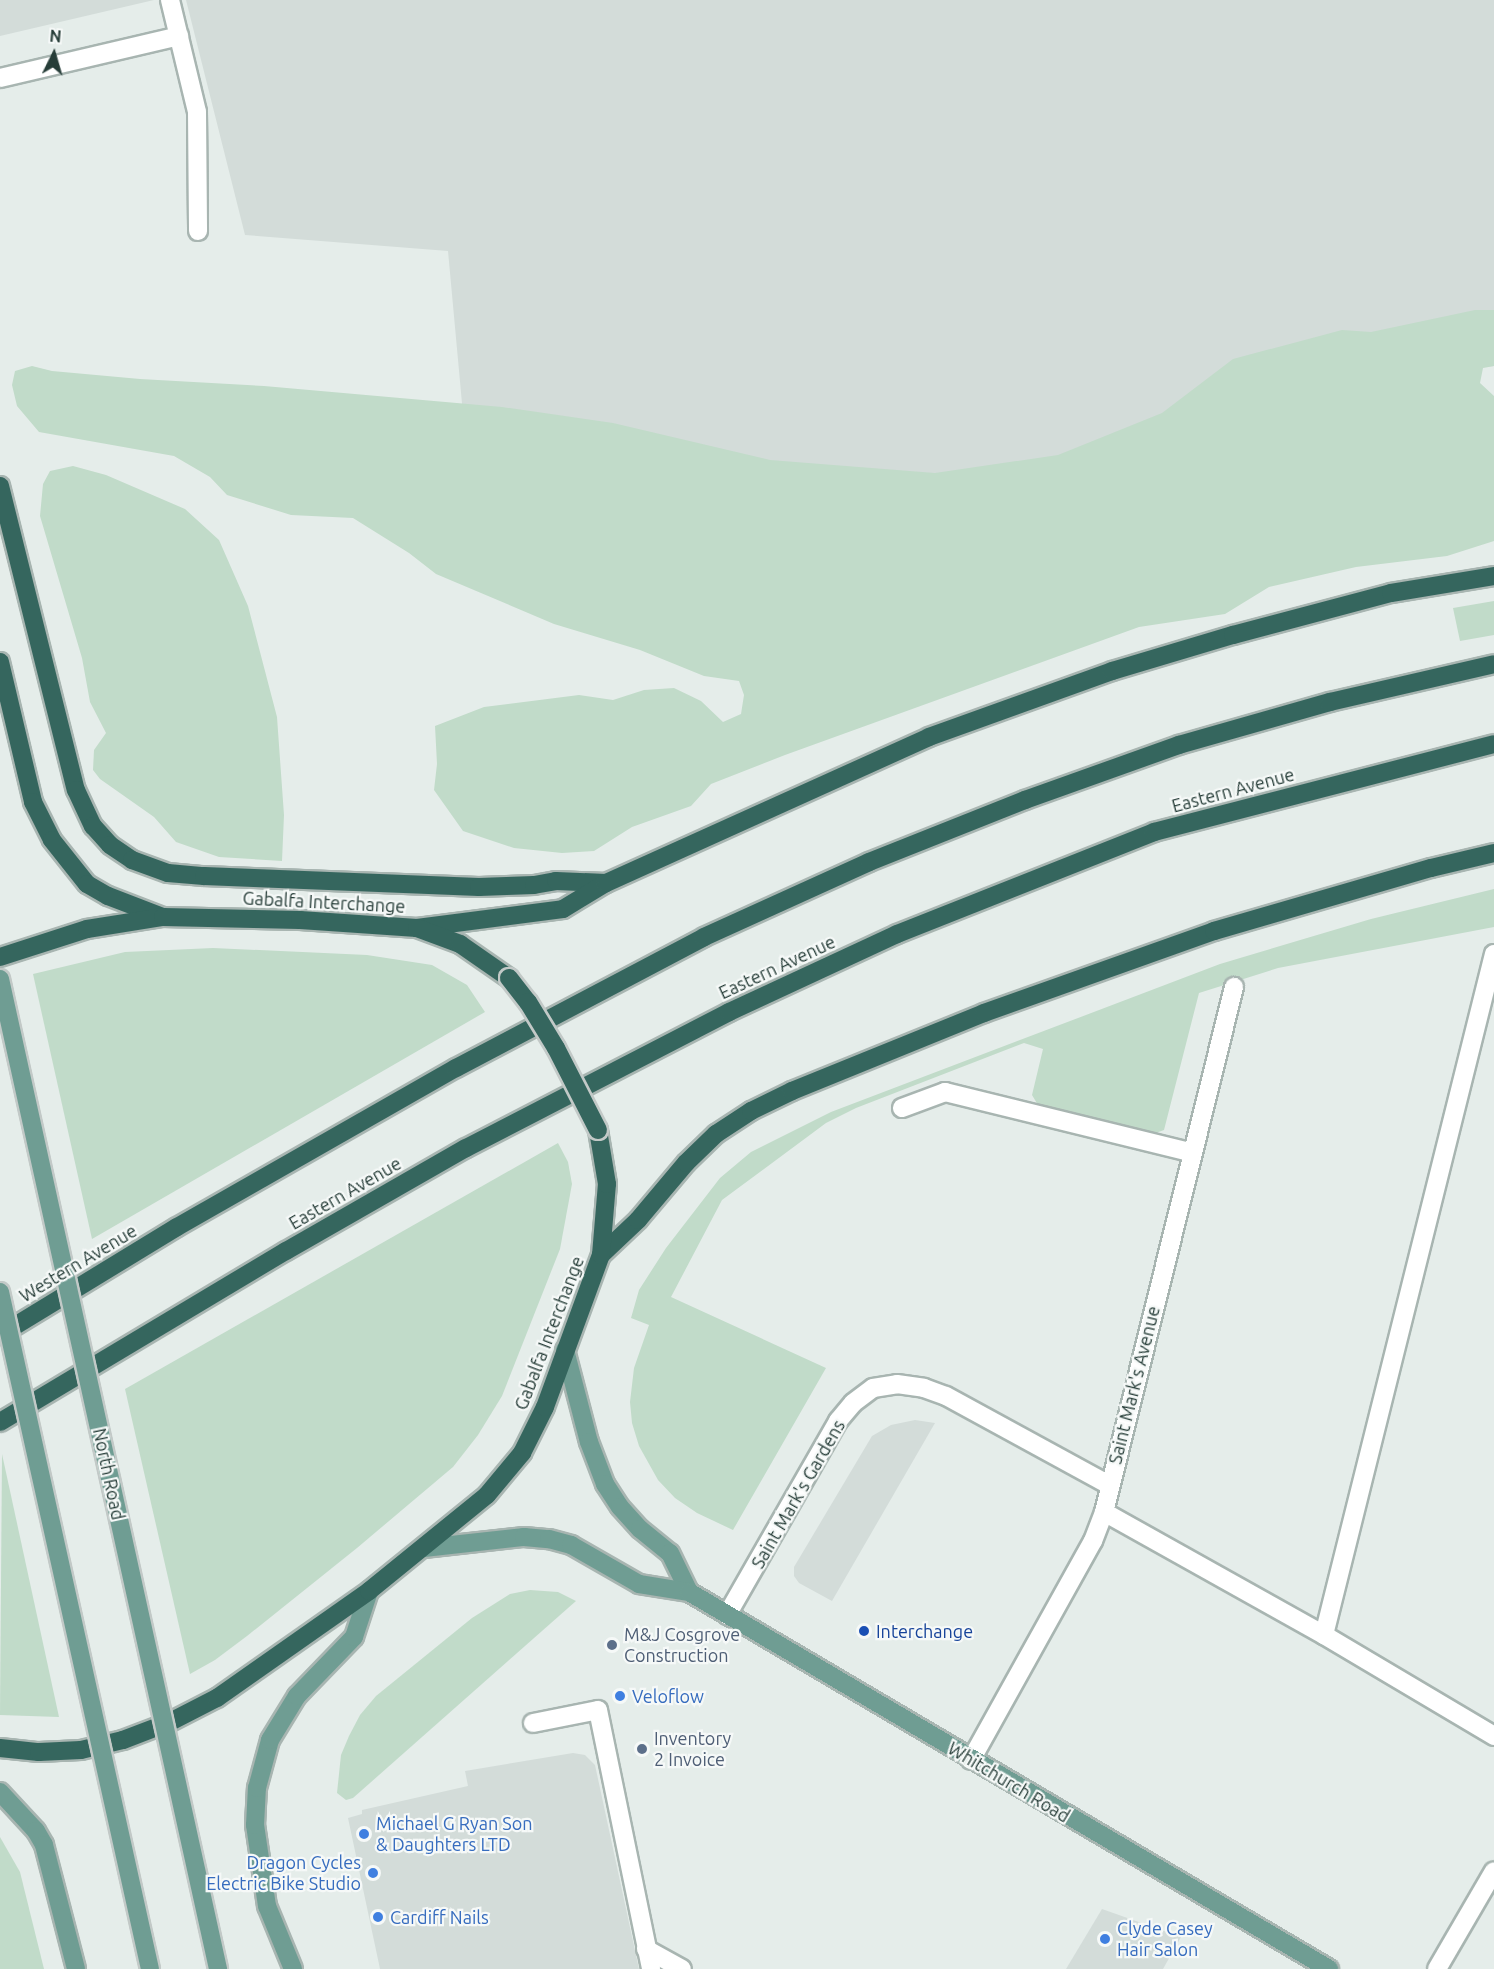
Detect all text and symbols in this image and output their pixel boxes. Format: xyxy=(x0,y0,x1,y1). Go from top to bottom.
north arrow xyxy=(24,24,84,84)
text: N xyxy=(49,27,62,46)
street label: Eastern Avenue xyxy=(1169,763,1297,817)
street label: Gabalfa Interchange xyxy=(242,887,406,917)
street label: Eastern Avenue xyxy=(715,931,839,1003)
street label: Eastern Avenue xyxy=(285,1152,405,1234)
street label: Western Avenue xyxy=(15,1220,141,1306)
street label: Gabalfa Interchange xyxy=(510,1253,588,1413)
street label: Saint Mark's Avenue xyxy=(1104,1304,1164,1466)
street label: Saint Mark's Gardens xyxy=(747,1416,849,1572)
street label: North Road xyxy=(89,1426,129,1522)
place label: Interchange xyxy=(876,1620,973,1642)
place label: M&J Cosgrove Construction xyxy=(624,1624,740,1666)
marker: Interchange xyxy=(857,1624,871,1638)
marker: M&J Cosgrove Construction xyxy=(605,1638,619,1652)
place label: Veloflow xyxy=(632,1685,704,1707)
marker: Veloflow xyxy=(613,1689,627,1703)
place label: Inventory 2 Invoice xyxy=(654,1728,731,1770)
street label: Whitchurch Road xyxy=(944,1737,1074,1827)
marker: Inventory 2 Invoice xyxy=(635,1742,649,1756)
place label: Michael G Ryan Son & Daughters LTD xyxy=(376,1813,533,1856)
marker: Michael G Ryan Son & Daughters LTD xyxy=(357,1827,371,1841)
place label: Dragon Cycles Electric Bike Studio xyxy=(206,1852,361,1894)
marker: Dragon Cycles Electric Bike Studio xyxy=(366,1866,380,1880)
place label: Cardiff Nails xyxy=(390,1906,489,1928)
marker: Cardiff Nails xyxy=(371,1910,385,1924)
place label: Clyde Casey Hair Salon xyxy=(1117,1918,1213,1960)
marker: Clyde Casey Hair Salon xyxy=(1098,1932,1112,1946)

